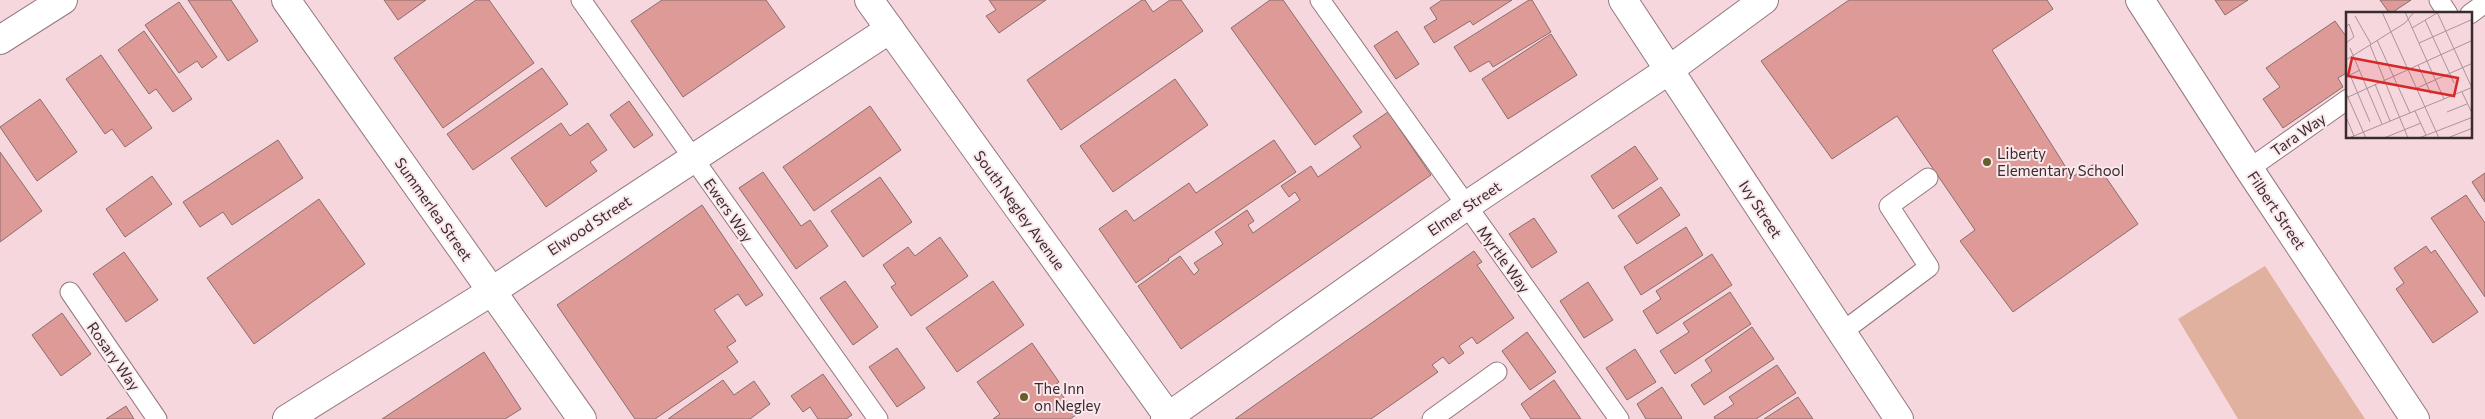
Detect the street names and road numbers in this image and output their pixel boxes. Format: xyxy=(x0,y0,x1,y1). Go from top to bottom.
street label: Tara Way xyxy=(2267,109,2329,159)
street label: South Negley Avenue xyxy=(971,147,1069,273)
street label: Summerlea Street xyxy=(392,154,476,264)
street label: Filbert Street xyxy=(2244,167,2310,253)
street label: Ewers Way xyxy=(700,175,758,246)
street label: Elmer Street xyxy=(1424,177,1504,239)
street label: Ivy Street xyxy=(1736,177,1786,241)
street label: Elwood Street xyxy=(544,191,634,259)
street label: Myrtle Way xyxy=(1474,222,1534,296)
street label: Rosary Way xyxy=(84,318,144,394)

